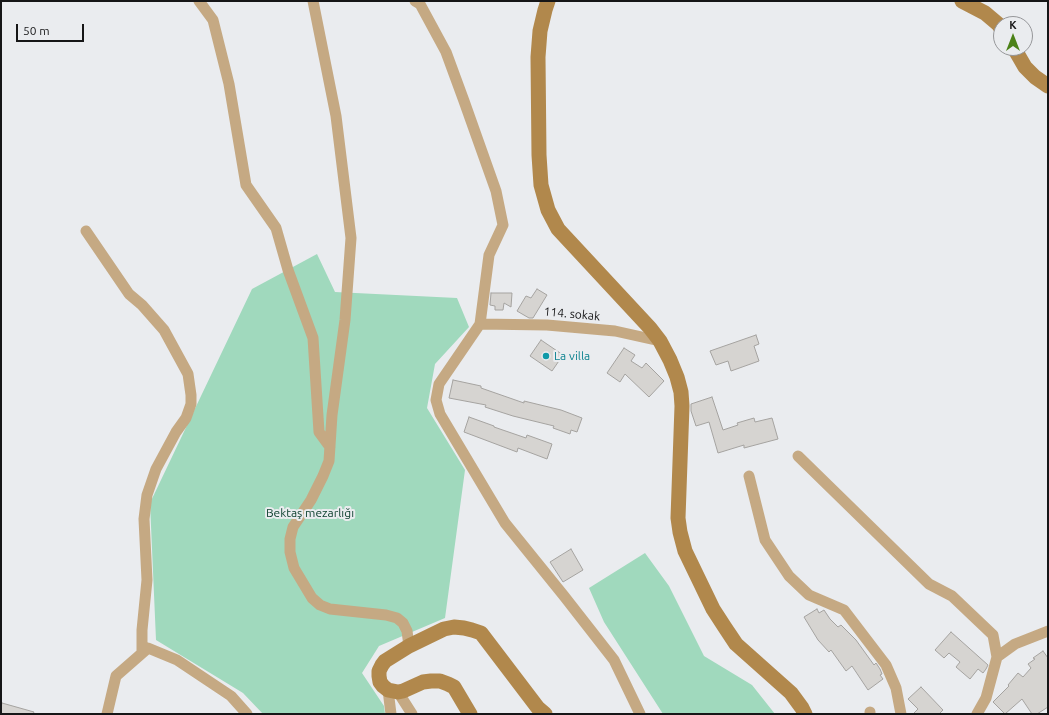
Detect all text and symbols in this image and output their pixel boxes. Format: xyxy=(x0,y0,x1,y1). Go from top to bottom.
scale bar xyxy=(18,16,86,42)
north arrow xyxy=(993,16,1033,56)
text: K xyxy=(1009,19,1017,31)
text: 50 m xyxy=(23,24,50,37)
street label: 114. sokak xyxy=(543,304,601,324)
place label: La villa xyxy=(554,349,590,363)
marker: La villa xyxy=(541,351,551,361)
park label: Bektaş mezarlığı xyxy=(266,506,354,520)

